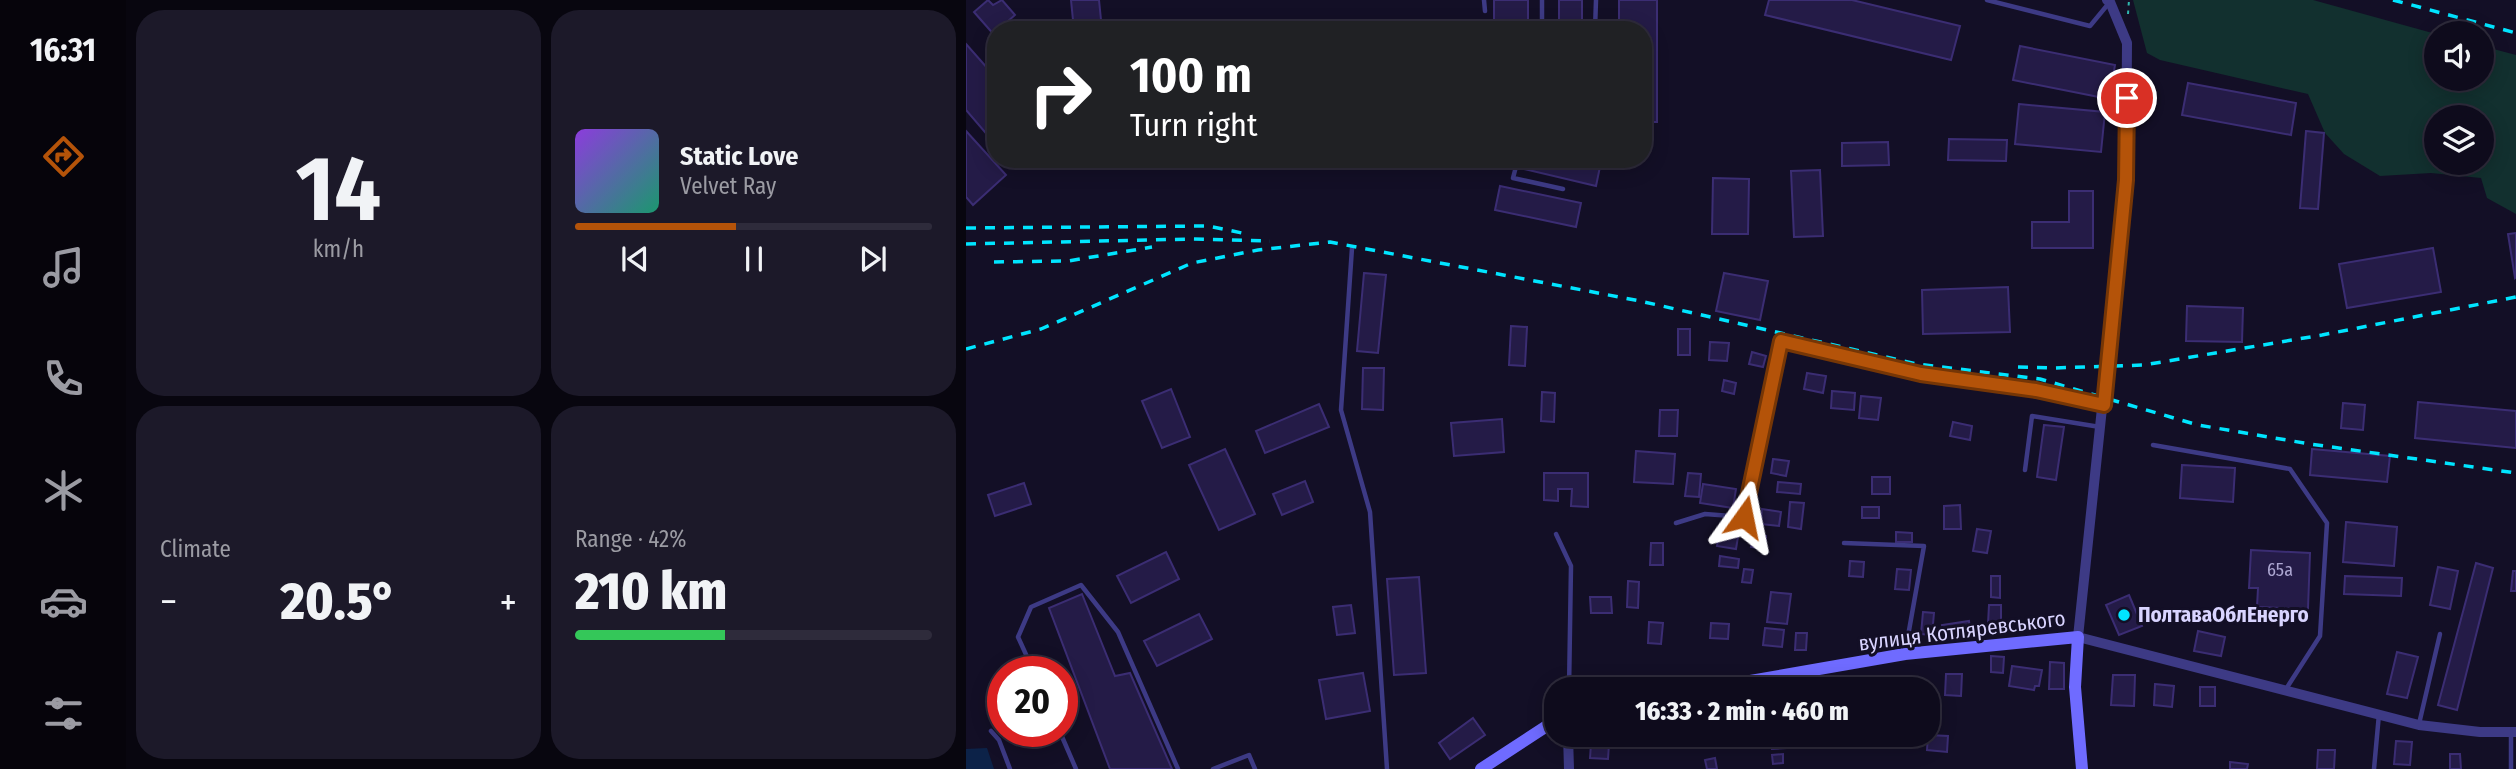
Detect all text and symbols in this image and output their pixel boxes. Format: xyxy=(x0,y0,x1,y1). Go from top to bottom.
map controls xyxy=(2424,21,2494,175)
button: sound xyxy=(2424,21,2494,91)
text: 16:31 xyxy=(30,31,96,69)
text: 100 m xyxy=(1130,46,1252,105)
icon: right xyxy=(1015,49,1106,140)
pin xyxy=(2097,68,2157,128)
icon: arrive xyxy=(2108,79,2146,117)
button: layers xyxy=(2424,105,2494,175)
text: Turn right xyxy=(1130,106,1257,144)
icon: directions xyxy=(39,132,88,181)
text: 14 xyxy=(296,135,381,244)
text: Static Love xyxy=(680,141,798,172)
text: Velvet Ray xyxy=(680,172,776,200)
text: km/h xyxy=(313,235,364,263)
icon: previous xyxy=(616,240,654,278)
icon: pause xyxy=(735,240,773,278)
icon: next xyxy=(854,240,892,278)
icon: music xyxy=(39,243,88,292)
icon: phone xyxy=(39,354,88,403)
icon: climate xyxy=(39,466,88,515)
position arrow xyxy=(1707,480,1781,554)
text: Range · 42% xyxy=(575,525,686,553)
text: Climate xyxy=(160,535,231,563)
house number: 65а xyxy=(2267,559,2293,581)
text: 210 km xyxy=(575,560,727,623)
text: 20.5° xyxy=(281,570,396,633)
icon: car xyxy=(39,577,88,626)
text: − xyxy=(160,579,177,625)
text: + xyxy=(500,579,517,625)
place label: ПолтаваОблЕнерго xyxy=(2138,602,2309,628)
street label: вулиця Котляревського xyxy=(1857,605,2067,657)
marker: ПолтаваОблЕнерго xyxy=(2116,607,2132,623)
speed limit sign: 20 xyxy=(987,656,1078,747)
icon: filters xyxy=(39,689,88,738)
text: 16:33 · 2 min · 460 m xyxy=(1635,696,1849,727)

